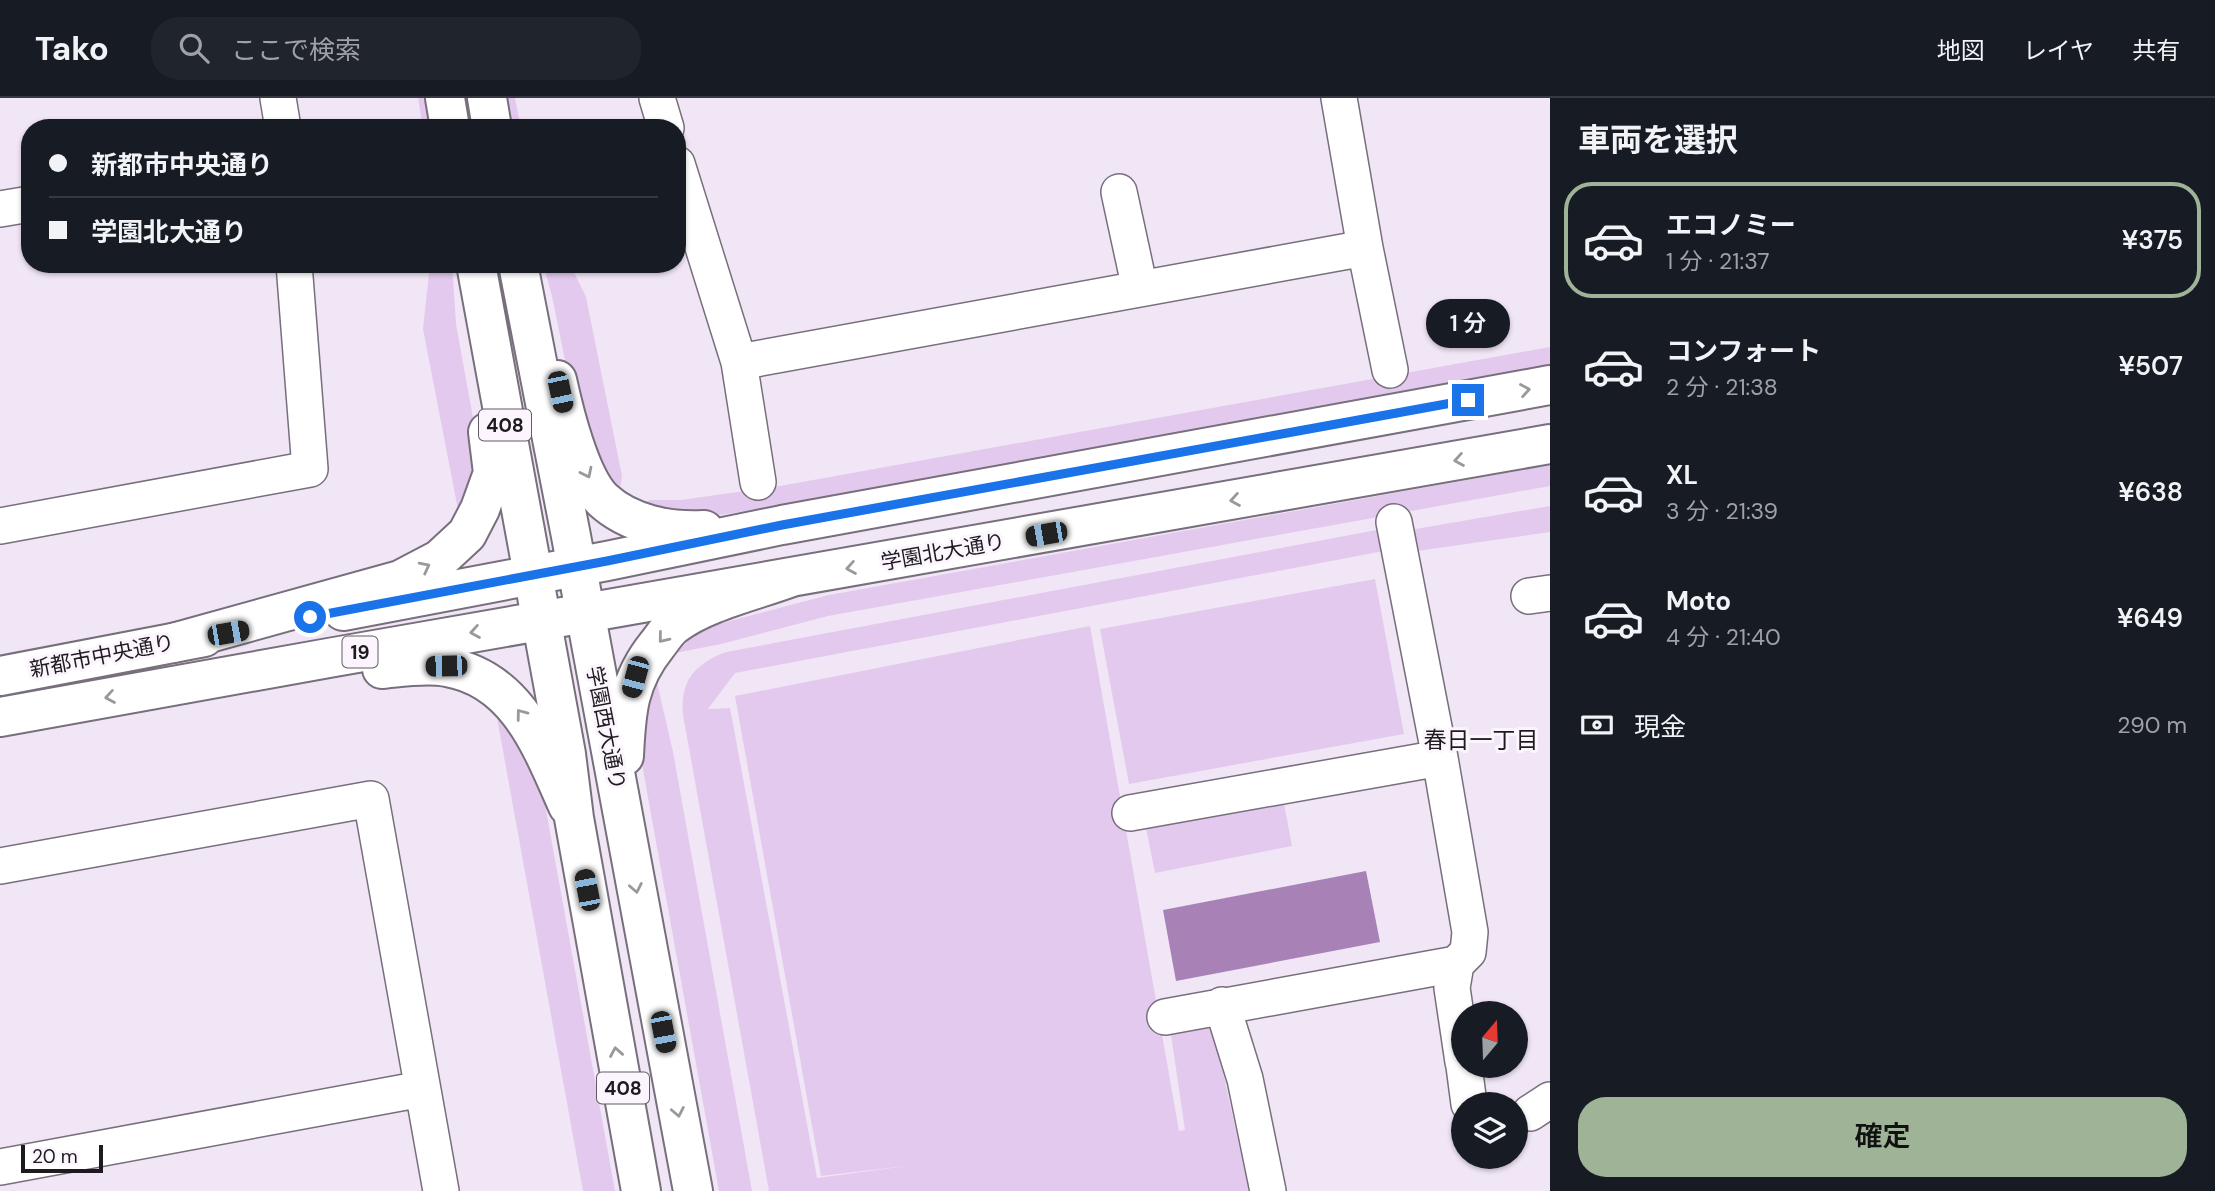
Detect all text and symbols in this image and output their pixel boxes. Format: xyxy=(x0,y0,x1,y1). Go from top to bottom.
search box xyxy=(151,17,641,80)
text: Tako xyxy=(35,27,109,70)
icon: search xyxy=(175,29,213,67)
text: ここで検索 xyxy=(231,33,361,67)
text: 地図 xyxy=(1937,35,1985,66)
text: レイヤ xyxy=(2023,35,2094,66)
text: 共有 xyxy=(2132,35,2180,66)
text: 車両を選択 xyxy=(1578,119,1738,161)
text: 新都市中央通り xyxy=(91,148,273,182)
text: エコノミー xyxy=(1666,208,1796,242)
icon: car xyxy=(1582,209,1645,272)
text: 学園北大通り xyxy=(91,215,247,249)
text: ¥375 xyxy=(2122,223,2183,257)
text: 1 分 · 21:37 xyxy=(1666,246,1770,276)
callout: 1 分 xyxy=(1426,299,1510,348)
text: 1 分 xyxy=(1450,308,1486,338)
text: コンフォート xyxy=(1666,334,1821,368)
icon: car xyxy=(1582,335,1645,398)
text: ¥507 xyxy=(2119,349,2183,383)
car xyxy=(546,369,575,415)
text: 2 分 · 21:38 xyxy=(1666,372,1778,402)
one-way arrow xyxy=(1519,383,1531,398)
route end xyxy=(1452,384,1484,416)
road number: 408 xyxy=(479,410,531,440)
one-way arrow xyxy=(1453,452,1465,467)
text: XL xyxy=(1666,458,1698,492)
icon: car xyxy=(1582,461,1645,524)
one-way arrow xyxy=(579,466,593,478)
text: ¥638 xyxy=(2118,475,2183,509)
one-way arrow xyxy=(1229,492,1241,507)
text: 3 分 · 21:39 xyxy=(1666,496,1778,526)
car xyxy=(1024,520,1069,548)
street label: 学園北大通り xyxy=(879,527,1007,577)
one-way arrow xyxy=(845,560,857,575)
one-way arrow xyxy=(418,562,430,576)
text: Moto xyxy=(1666,584,1731,618)
icon: car xyxy=(1582,587,1645,650)
route start xyxy=(294,601,326,633)
text: ¥649 xyxy=(2117,601,2183,635)
car xyxy=(206,619,251,647)
text: 4 分 · 21:40 xyxy=(1666,622,1781,652)
one-way arrow xyxy=(469,624,481,639)
street label: 新都市中央通り xyxy=(27,628,177,684)
one-way arrow xyxy=(658,630,671,643)
road number: 19 xyxy=(342,636,378,667)
car xyxy=(620,654,651,700)
car xyxy=(425,655,468,677)
street label: 学園西大通り xyxy=(580,663,632,793)
one-way arrow xyxy=(105,689,116,704)
icon: cash xyxy=(1578,706,1616,744)
one-way arrow xyxy=(516,709,529,721)
text: 現金 xyxy=(1634,710,1686,744)
text: 290 m xyxy=(2117,710,2187,740)
district label: 春日一丁目 xyxy=(1424,725,1539,755)
car xyxy=(573,867,602,913)
one-way arrow xyxy=(627,882,642,894)
north arrow xyxy=(1451,1001,1528,1078)
map controls xyxy=(1451,1001,1528,1169)
car xyxy=(649,1009,678,1055)
one-way arrow xyxy=(609,1046,624,1057)
road number: 408 xyxy=(597,1072,649,1104)
button: layers xyxy=(1451,1092,1528,1169)
button: 確定 xyxy=(1578,1097,2187,1177)
one-way arrow xyxy=(669,1106,684,1118)
scale bar xyxy=(21,1142,103,1174)
text: 20 m xyxy=(32,1144,78,1169)

